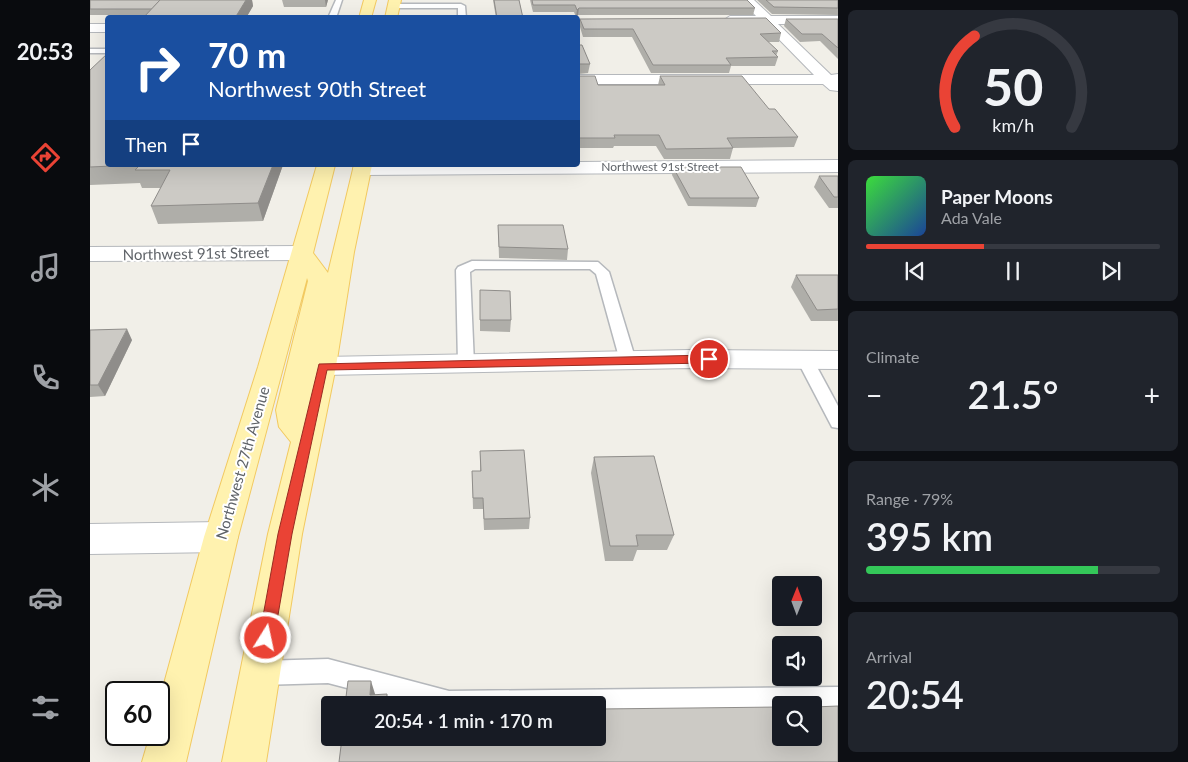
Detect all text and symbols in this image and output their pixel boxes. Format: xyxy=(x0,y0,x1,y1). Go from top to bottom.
text: 70 m xyxy=(208,33,286,75)
icon: right xyxy=(125,35,190,100)
text: 20:53 xyxy=(17,38,73,65)
text: 50 xyxy=(983,55,1043,117)
text: Northwest 90th Street xyxy=(208,75,426,102)
text: km/h xyxy=(992,114,1034,136)
icon: arrive xyxy=(177,130,205,158)
text: Then xyxy=(125,133,167,156)
icon: directions xyxy=(28,140,63,175)
street label: Northwest 91st Street xyxy=(601,159,719,174)
text: Paper Moons xyxy=(941,185,1053,208)
text: Ada Vale xyxy=(941,208,1002,227)
street label: Northwest 91st Street xyxy=(122,243,270,263)
icon: music xyxy=(28,250,63,285)
icon: previous xyxy=(901,257,929,285)
icon: pause xyxy=(999,257,1027,285)
icon: next xyxy=(1097,257,1125,285)
pin xyxy=(688,338,730,380)
icon: arrive xyxy=(695,345,723,373)
text: Climate xyxy=(866,347,919,366)
icon: phone xyxy=(28,360,63,395)
text: 21.5° xyxy=(968,371,1058,417)
text: − xyxy=(866,378,882,412)
text: + xyxy=(1144,378,1160,412)
street label: Northwest 27th Avenue xyxy=(212,384,273,541)
icon: climate xyxy=(28,470,63,505)
text: Range · 79% xyxy=(866,489,953,508)
text: 395 km xyxy=(866,513,993,559)
north arrow xyxy=(772,576,822,626)
map controls xyxy=(772,576,822,746)
icon: car xyxy=(28,580,63,615)
position arrow xyxy=(239,611,291,663)
button: sound xyxy=(772,636,822,686)
text: Arrival xyxy=(866,647,912,666)
text: 20:54 xyxy=(866,671,964,717)
speed limit sign: 60 xyxy=(105,681,170,746)
icon: filters xyxy=(28,690,63,725)
button: search xyxy=(772,696,822,746)
text: 20:54 · 1 min · 170 m xyxy=(374,709,553,732)

